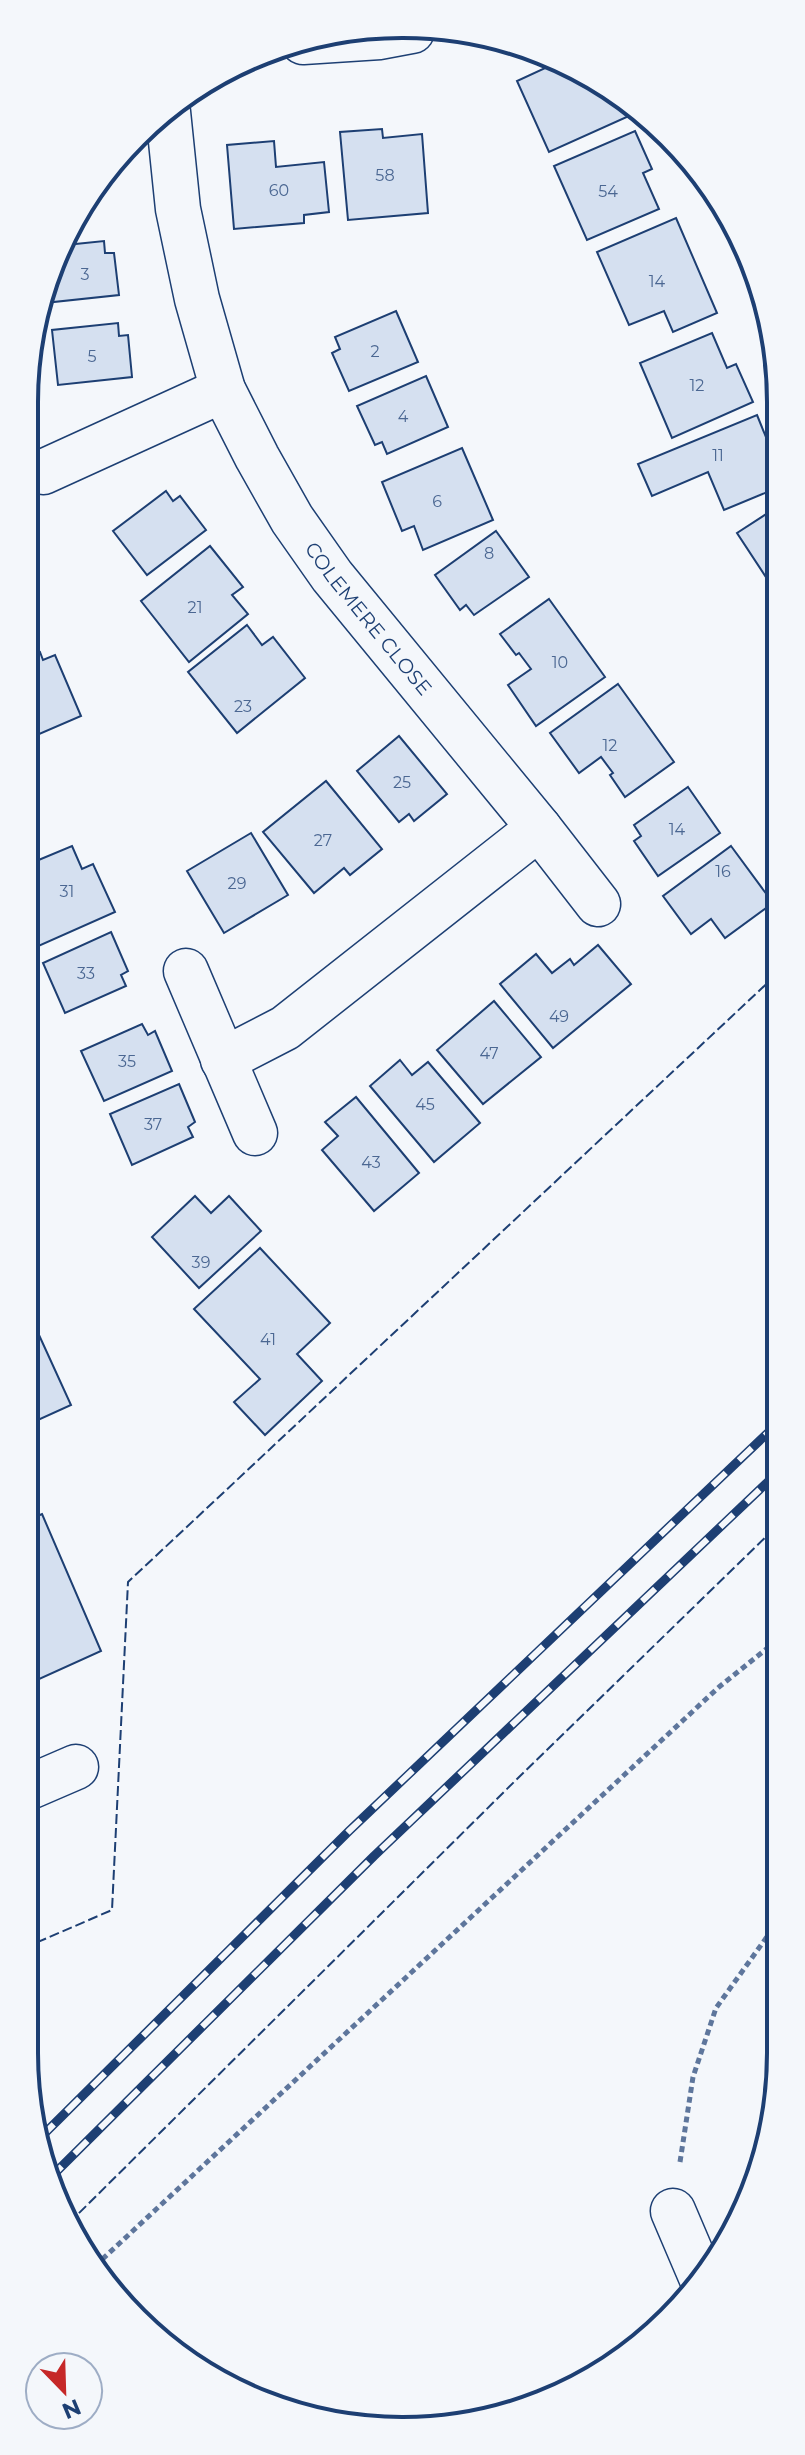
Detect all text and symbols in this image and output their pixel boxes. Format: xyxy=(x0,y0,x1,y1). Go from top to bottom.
house number: 58 xyxy=(375,166,395,185)
house number: 60 xyxy=(269,181,289,200)
house number: 54 xyxy=(598,182,618,201)
house number: 3 xyxy=(80,265,90,284)
house number: 14 xyxy=(649,272,666,291)
house number: 2 xyxy=(370,342,380,361)
house number: 5 xyxy=(87,347,97,366)
house number: 12 xyxy=(690,376,704,395)
house number: 4 xyxy=(398,407,409,426)
house number: 11 xyxy=(712,446,724,465)
house number: 6 xyxy=(432,492,442,511)
street label: COLEMERE CLOSE xyxy=(300,537,437,700)
house number: 8 xyxy=(484,544,494,563)
house number: 21 xyxy=(188,598,202,617)
house number: 10 xyxy=(552,653,568,672)
house number: 23 xyxy=(234,697,252,716)
house number: 12 xyxy=(603,736,617,755)
house number: 25 xyxy=(393,773,411,792)
house number: 14 xyxy=(669,820,686,839)
house number: 27 xyxy=(314,831,332,850)
house number: 16 xyxy=(715,862,731,881)
house number: 29 xyxy=(228,874,246,893)
house number: 31 xyxy=(60,882,74,901)
house number: 33 xyxy=(77,964,95,983)
house number: 49 xyxy=(549,1007,569,1026)
house number: 47 xyxy=(479,1044,499,1063)
house number: 35 xyxy=(118,1052,136,1071)
house number: 45 xyxy=(415,1095,435,1114)
house number: 37 xyxy=(144,1115,162,1134)
house number: 43 xyxy=(361,1153,381,1172)
house number: 39 xyxy=(192,1253,210,1272)
house number: 41 xyxy=(260,1330,276,1349)
north arrow xyxy=(24,2351,104,2431)
text: N xyxy=(58,2393,85,2425)

